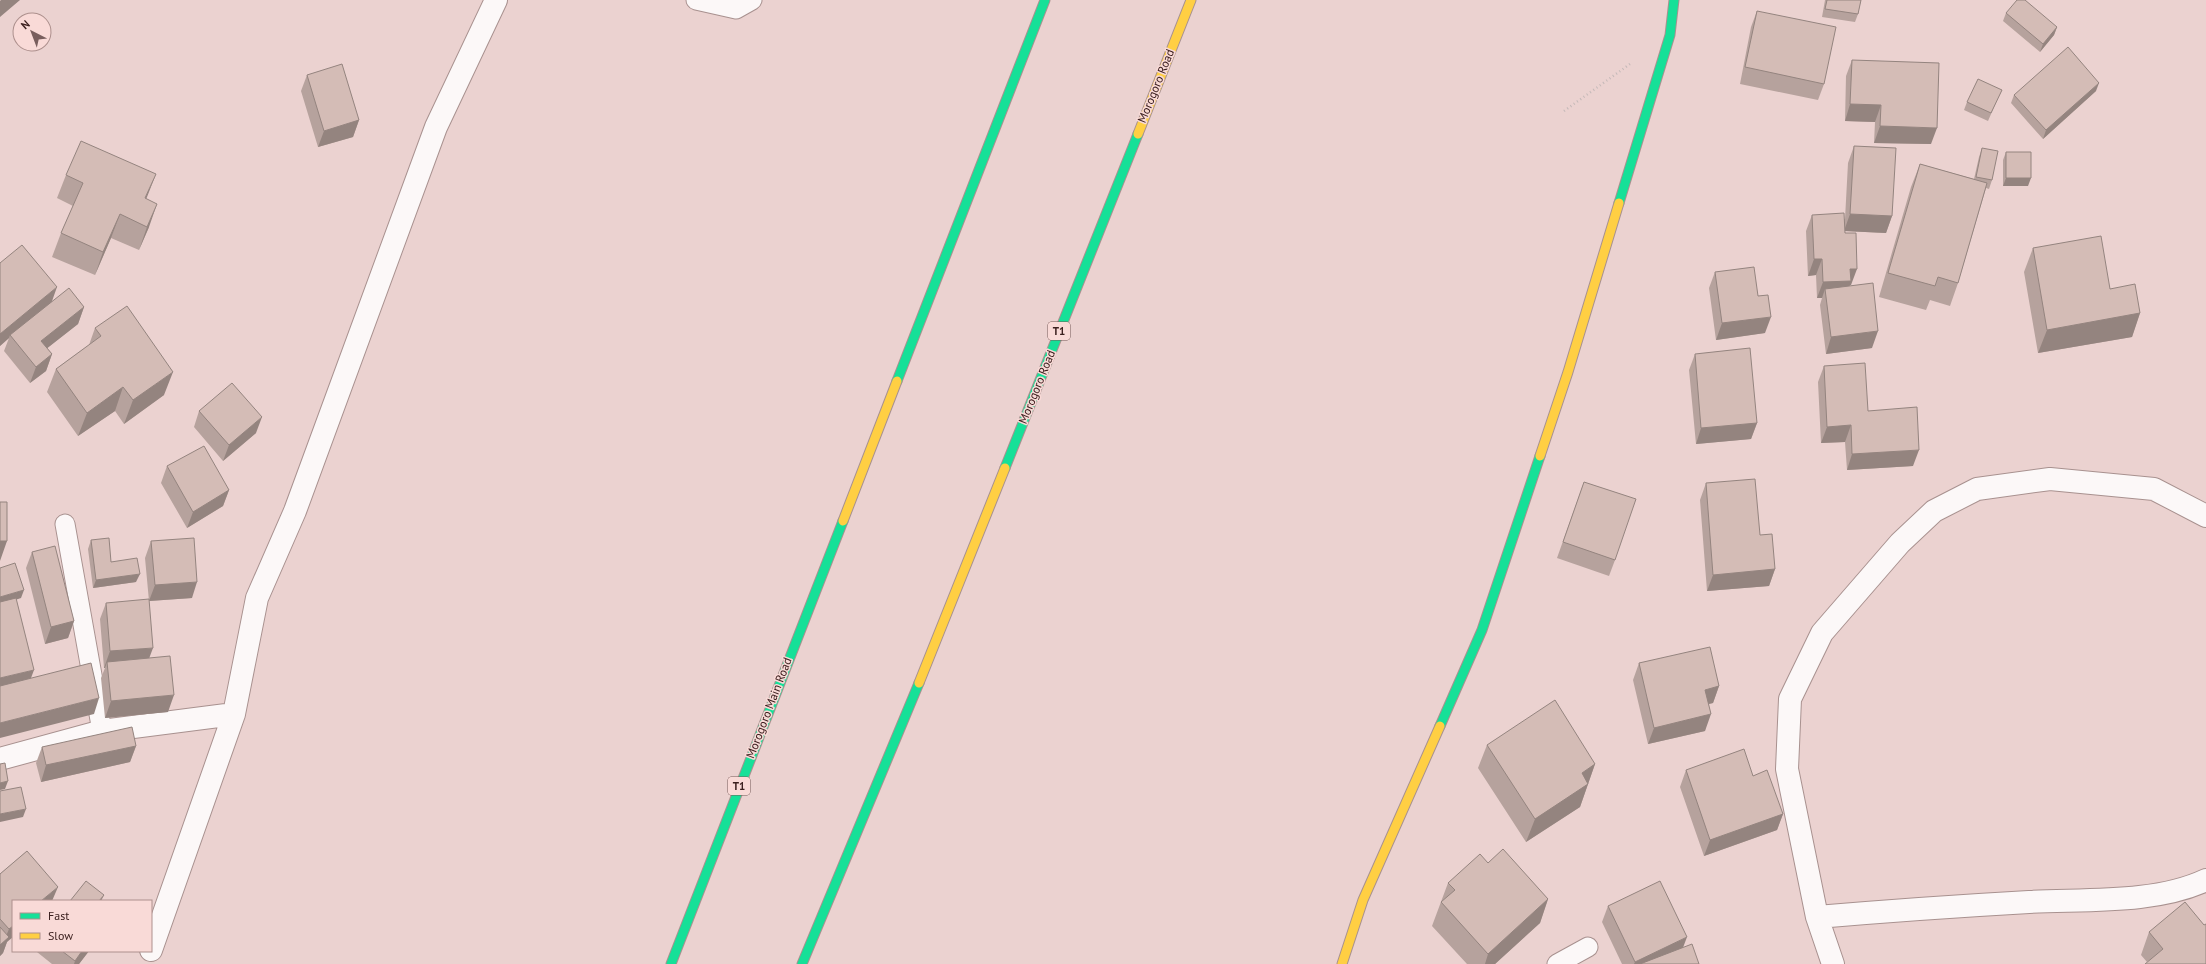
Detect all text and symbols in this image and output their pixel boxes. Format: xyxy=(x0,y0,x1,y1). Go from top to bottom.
north arrow xyxy=(12,12,52,52)
text: N xyxy=(18,17,33,32)
street label: Morogoro Road xyxy=(1134,47,1177,125)
road number: T1 xyxy=(1048,322,1070,340)
street label: Morogoro Road xyxy=(1015,348,1058,426)
street label: Morogoro Main Road xyxy=(742,655,795,760)
road number: T1 xyxy=(728,777,750,795)
legend xyxy=(12,900,152,952)
text: Fast xyxy=(48,908,69,923)
text: Slow xyxy=(48,928,73,943)

